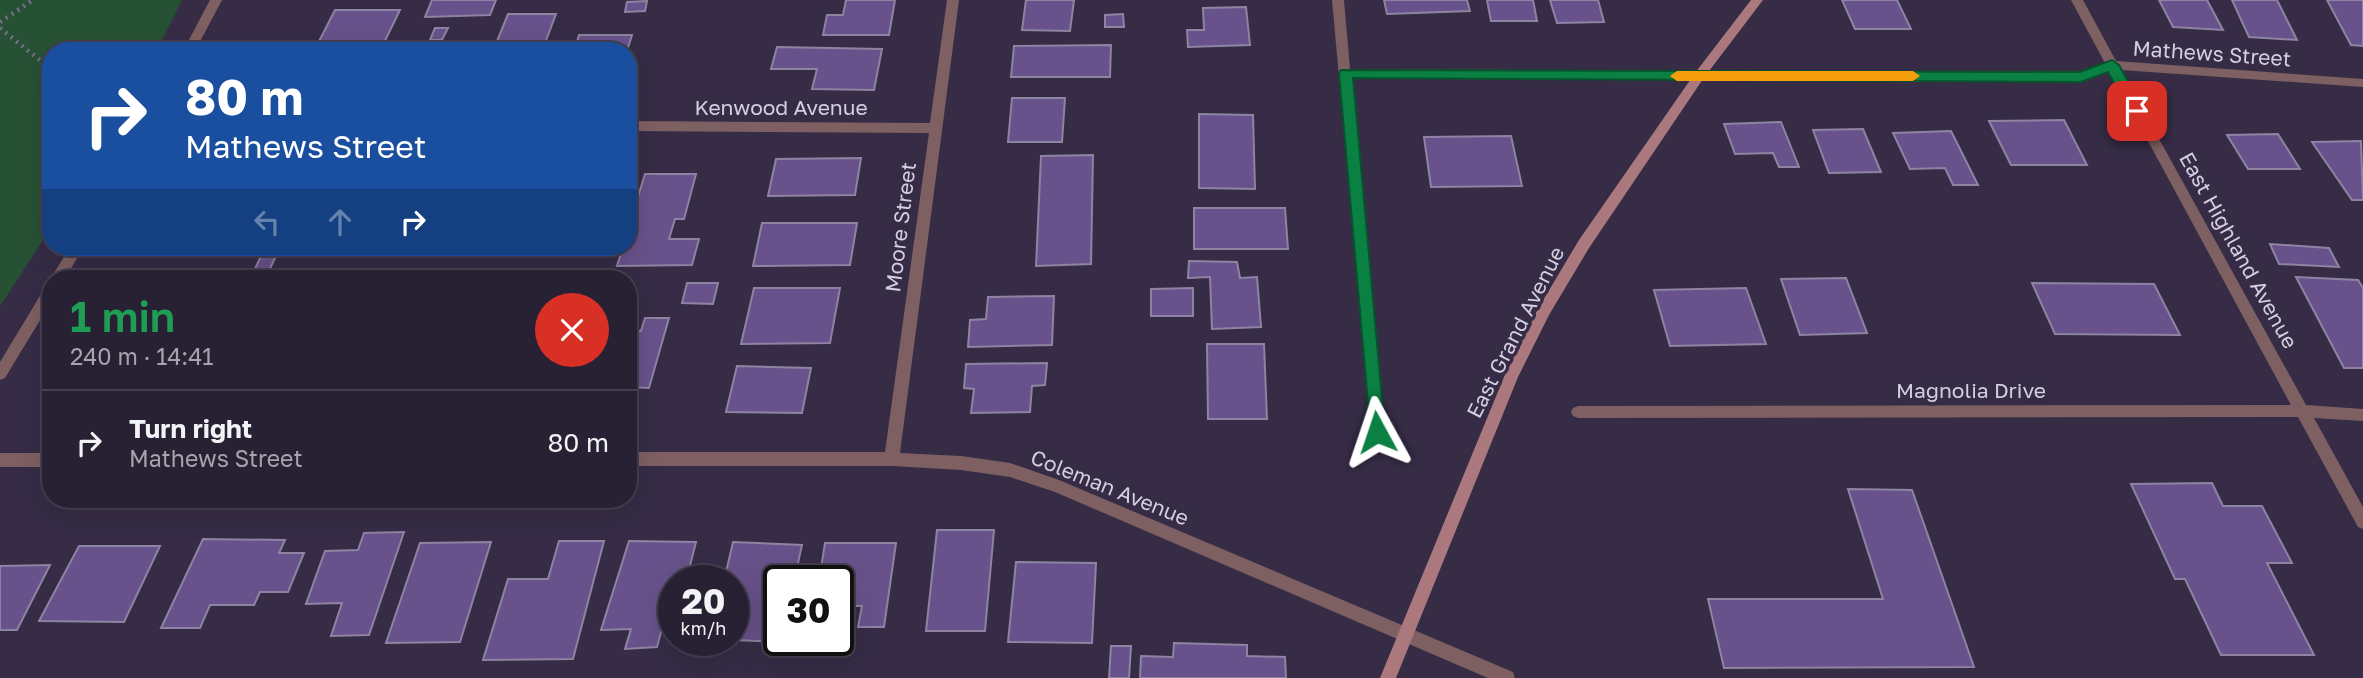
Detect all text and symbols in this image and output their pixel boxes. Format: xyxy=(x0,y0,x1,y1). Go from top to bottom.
street label: Mathews Street xyxy=(2132,35,2292,71)
text: 80 m xyxy=(185,67,303,126)
icon: right xyxy=(70,70,161,161)
pin xyxy=(2107,81,2167,141)
icon: arrive xyxy=(2118,92,2156,130)
street label: Kenwood Avenue xyxy=(694,94,868,120)
text: Mathews Street xyxy=(185,127,427,165)
street label: East Highland Avenue xyxy=(2174,147,2304,353)
street label: Moore Street xyxy=(879,160,921,294)
icon: left xyxy=(248,203,286,241)
icon: ahead xyxy=(321,203,359,241)
icon: right xyxy=(394,203,432,241)
street label: East Grand Avenue xyxy=(1460,242,1570,422)
text: 1 min xyxy=(70,291,175,341)
button: close xyxy=(535,293,609,367)
text: 240 m · 14:41 xyxy=(70,342,213,370)
street label: Magnolia Drive xyxy=(1896,377,2046,403)
position arrow xyxy=(1340,395,1414,469)
text: Turn right xyxy=(129,413,252,444)
icon: right xyxy=(70,424,108,462)
text: 80 m xyxy=(548,427,609,458)
street label: Coleman Avenue xyxy=(1027,443,1193,531)
text: Mathews Street xyxy=(129,444,303,472)
speed limit sign: 30 xyxy=(763,565,854,656)
text: 20 xyxy=(681,580,726,622)
text: km/h xyxy=(681,617,726,639)

